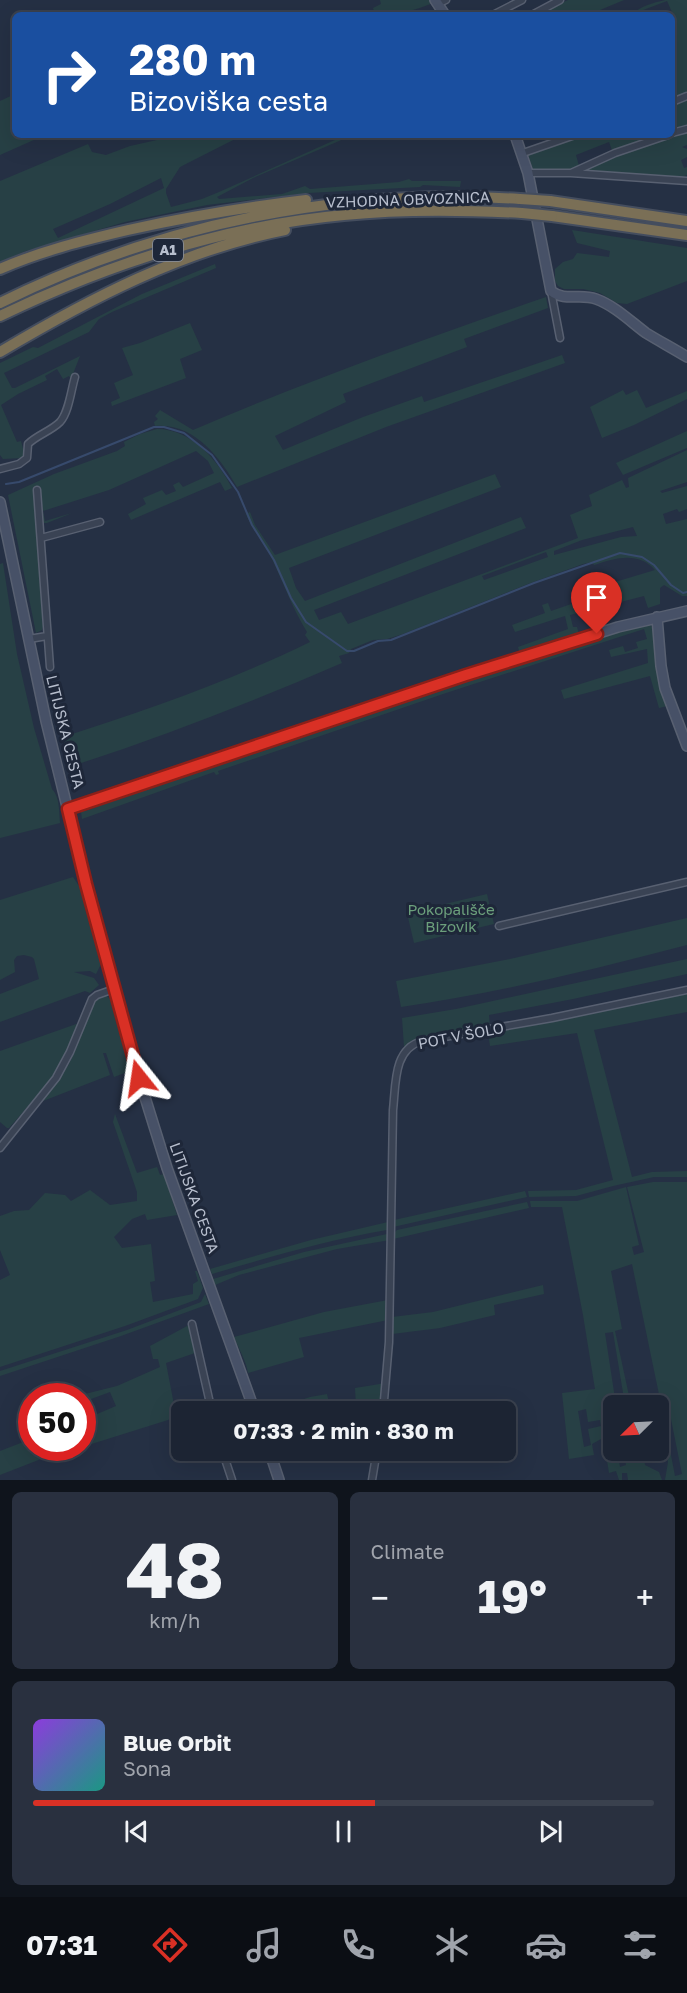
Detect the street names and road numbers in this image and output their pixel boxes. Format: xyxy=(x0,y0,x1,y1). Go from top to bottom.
street label: VZHODNA OBVOZNICA xyxy=(326,187,490,211)
road number: A1 xyxy=(153,239,183,261)
street label: LITIJSKA CESTA xyxy=(43,673,89,791)
street label: POT V ŠOLO xyxy=(416,1018,505,1052)
street label: LITIJSKA CESTA xyxy=(167,1140,223,1256)

